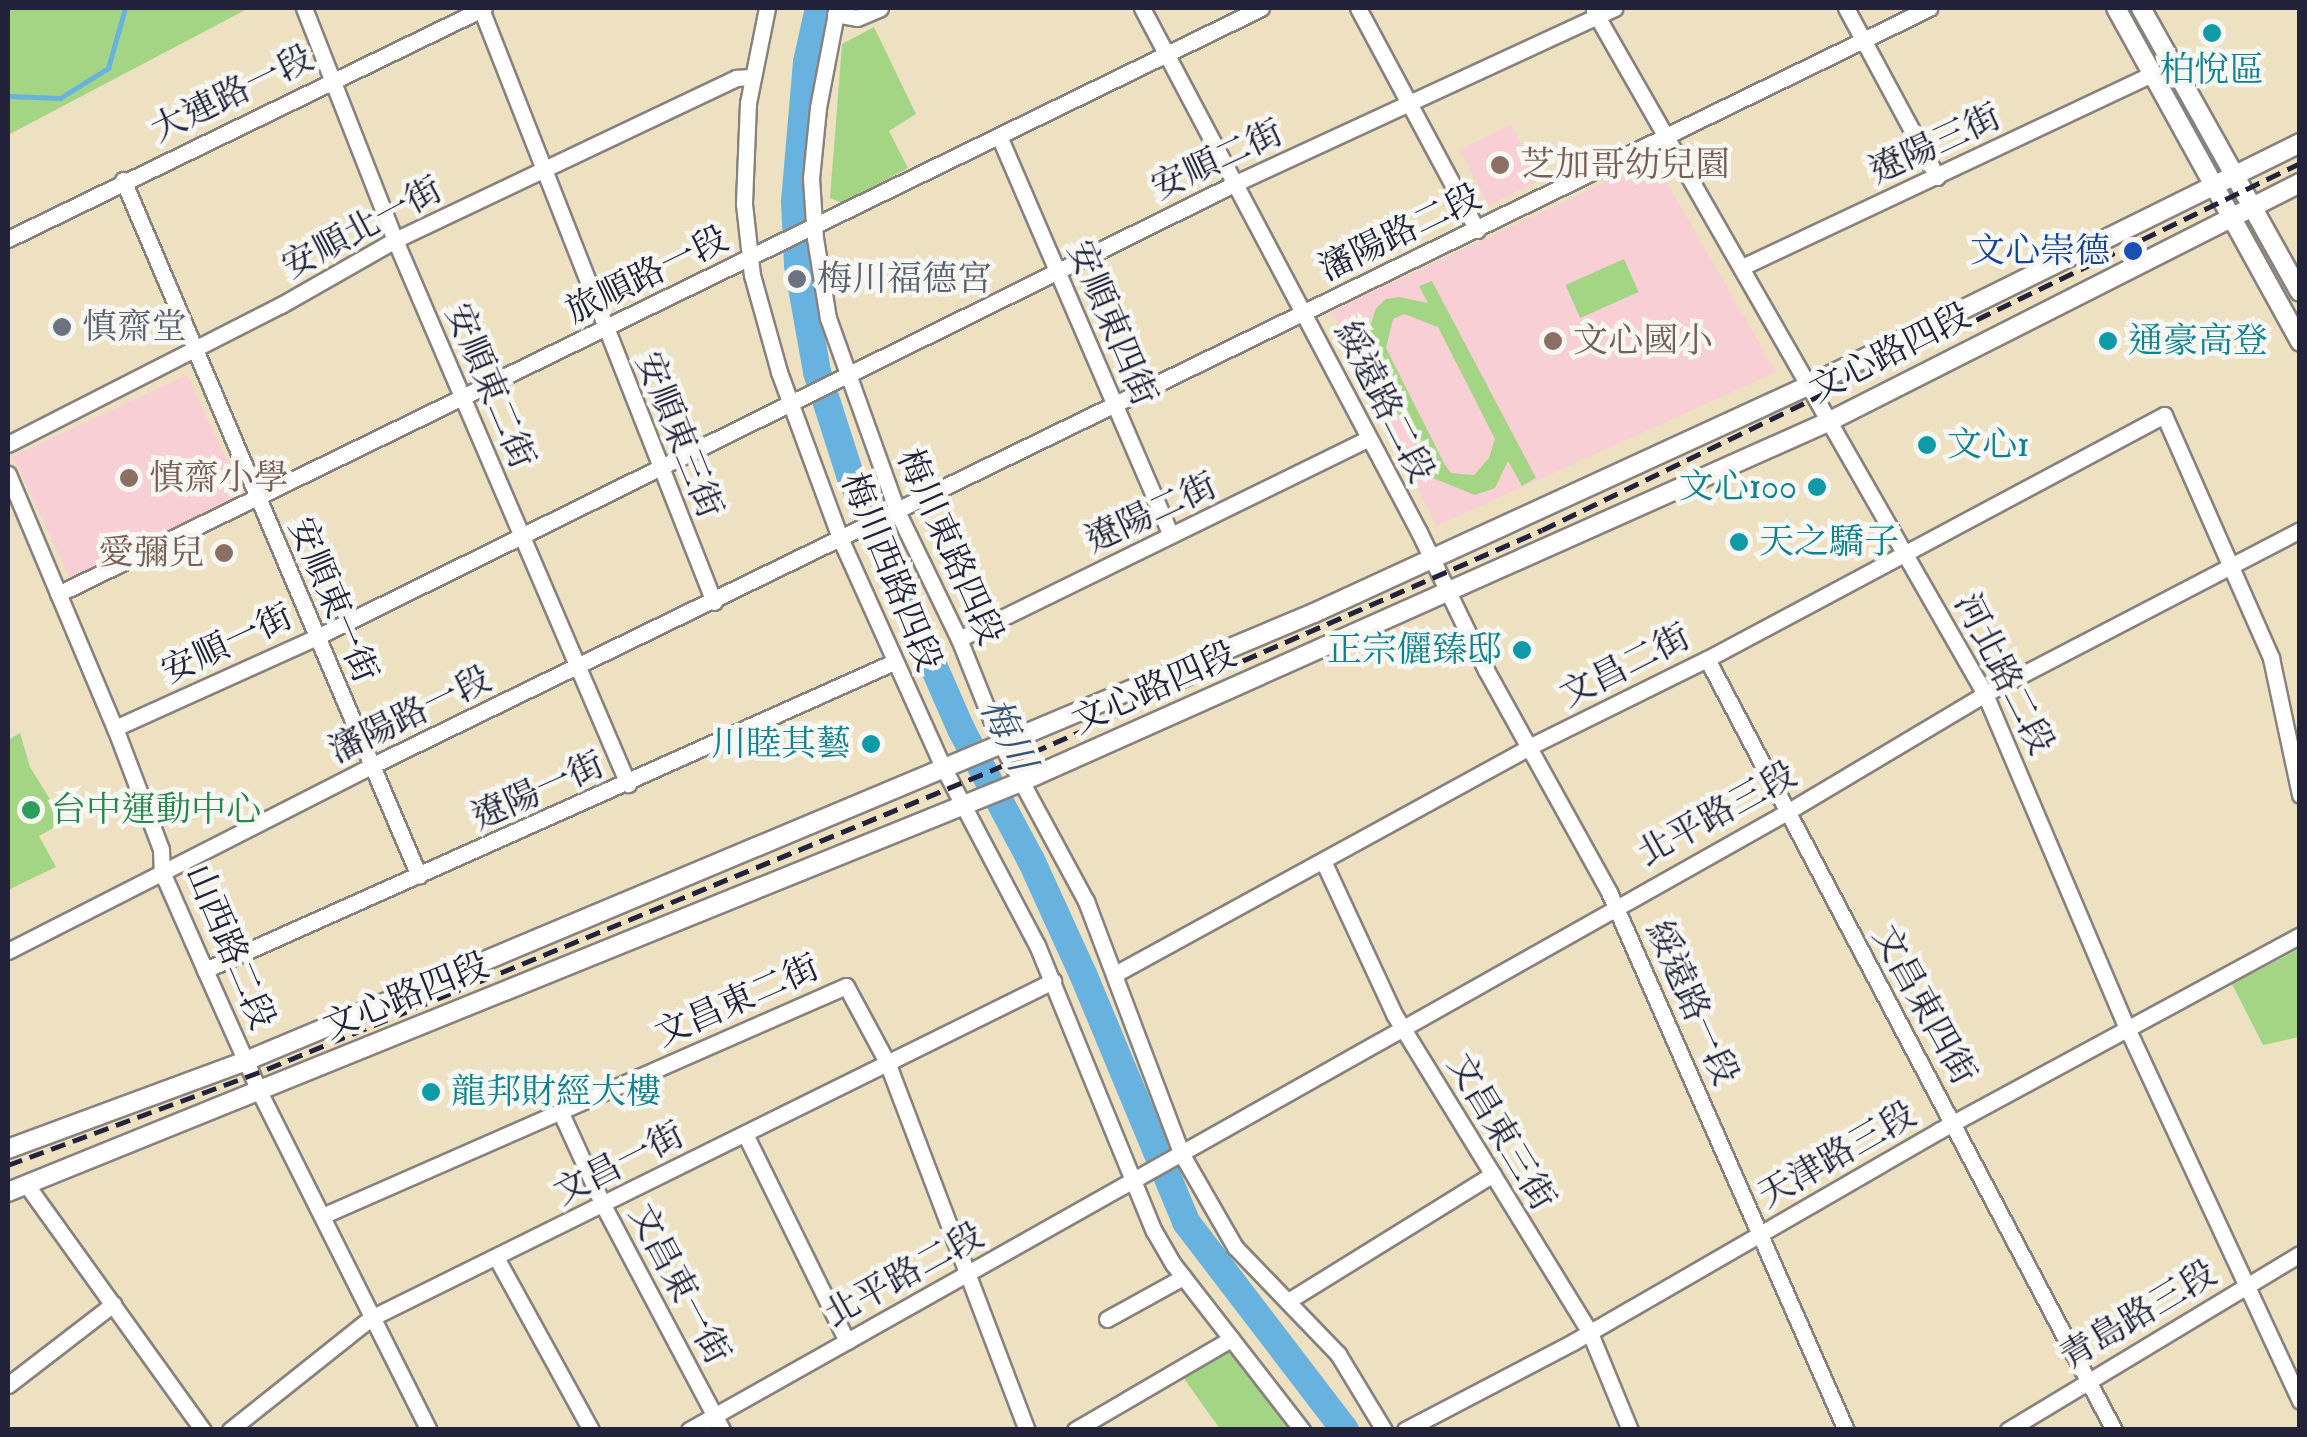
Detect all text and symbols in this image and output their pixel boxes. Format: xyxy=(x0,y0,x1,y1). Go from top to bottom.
marker: 柏悅區 xyxy=(2201,22,2223,44)
street label: 大連路一段 xyxy=(144,37,320,151)
place label: 柏悅區 xyxy=(2160,49,2264,91)
street label: 遼陽三街 xyxy=(1863,95,2007,193)
street label: 安順二街 xyxy=(1145,111,1289,209)
place label: 芝加哥幼兒園 xyxy=(1520,144,1730,186)
marker: 芝加哥幼兒園 xyxy=(1489,154,1511,176)
street label: 安順北一街 xyxy=(275,168,449,288)
street label: 瀋陽路二段 xyxy=(1312,176,1488,290)
street label: 旅順路一段 xyxy=(559,218,735,332)
place label: 文心崇德 xyxy=(1970,230,2110,272)
street label: 安順東四街 xyxy=(1058,234,1166,412)
marker: 文心崇德 xyxy=(2120,238,2146,264)
place label: 梅川福德宮 xyxy=(817,258,992,300)
marker: 梅川福德宮 xyxy=(786,268,808,290)
street label: 文心路四段 xyxy=(1803,295,1977,411)
street label: 安順東二街 xyxy=(436,297,544,475)
place label: 慎齋堂 xyxy=(82,306,187,348)
street label: 綏遠路二段 xyxy=(1326,315,1442,489)
marker: 慎齋堂 xyxy=(51,316,73,338)
place label: 文心國小 xyxy=(1573,320,1713,362)
place label: 通豪高登 xyxy=(2128,320,2268,362)
marker: 文心國小 xyxy=(1542,330,1564,352)
marker: 通豪高登 xyxy=(2097,330,2119,352)
street label: 安順東三街 xyxy=(627,346,731,524)
place label: 文心1 xyxy=(1947,424,2029,466)
marker: 文心1 xyxy=(1916,434,1938,456)
street label: 梅川東路四段 xyxy=(888,443,1012,651)
place label: 慎齋小學 xyxy=(149,457,289,499)
street label: 遼陽二街 xyxy=(1079,464,1223,562)
place label: 文心100 xyxy=(1679,466,1797,508)
marker: 慎齋小學 xyxy=(118,467,140,489)
street label: 梅川西路四段 xyxy=(832,467,950,677)
marker: 文心100 xyxy=(1806,476,1828,498)
street label: 安順東一街 xyxy=(279,511,387,689)
place label: 天之驕子 xyxy=(1759,521,1899,563)
marker: 天之驕子 xyxy=(1728,531,1750,553)
place label: 愛彌兒 xyxy=(99,532,204,574)
marker: 愛彌兒 xyxy=(213,542,235,564)
street label: 河北路二段 xyxy=(1946,587,2062,761)
street label: 安順一街 xyxy=(155,595,299,693)
street label: 文昌二街 xyxy=(1553,616,1697,716)
place label: 正宗儷臻邸 xyxy=(1327,629,1502,671)
street label: 文心路四段 xyxy=(1066,633,1242,743)
marker: 正宗儷臻邸 xyxy=(1511,639,1533,661)
street label: 瀋陽路一段 xyxy=(322,658,498,772)
water label: 梅川 xyxy=(970,691,1044,779)
place label: 川睦其藝 xyxy=(711,723,851,765)
marker: 川睦其藝 xyxy=(860,733,882,755)
street label: 遼陽一街 xyxy=(466,743,610,839)
street label: 北平路三段 xyxy=(1630,753,1804,875)
place label: 台中運動中心 xyxy=(51,789,261,831)
marker: 台中運動中心 xyxy=(20,799,42,821)
street label: 山西路二段 xyxy=(176,858,284,1036)
street label: 綏遠路一段 xyxy=(1637,915,1747,1091)
street label: 文昌東四街 xyxy=(1863,918,1985,1092)
street label: 文心路四段 xyxy=(317,944,495,1048)
street label: 文昌東二街 xyxy=(649,946,825,1056)
street label: 文昌東三街 xyxy=(1438,1046,1564,1218)
place label: 龍邦財經大樓 xyxy=(451,1071,661,1113)
marker: 龍邦財經大樓 xyxy=(420,1081,442,1103)
street label: 天津路三段 xyxy=(1751,1093,1923,1217)
street label: 文昌一街 xyxy=(547,1114,691,1214)
street label: 文昌東一街 xyxy=(619,1197,739,1371)
street label: 北平路二段 xyxy=(817,1214,991,1336)
street label: 青島路三段 xyxy=(2052,1252,2224,1378)

